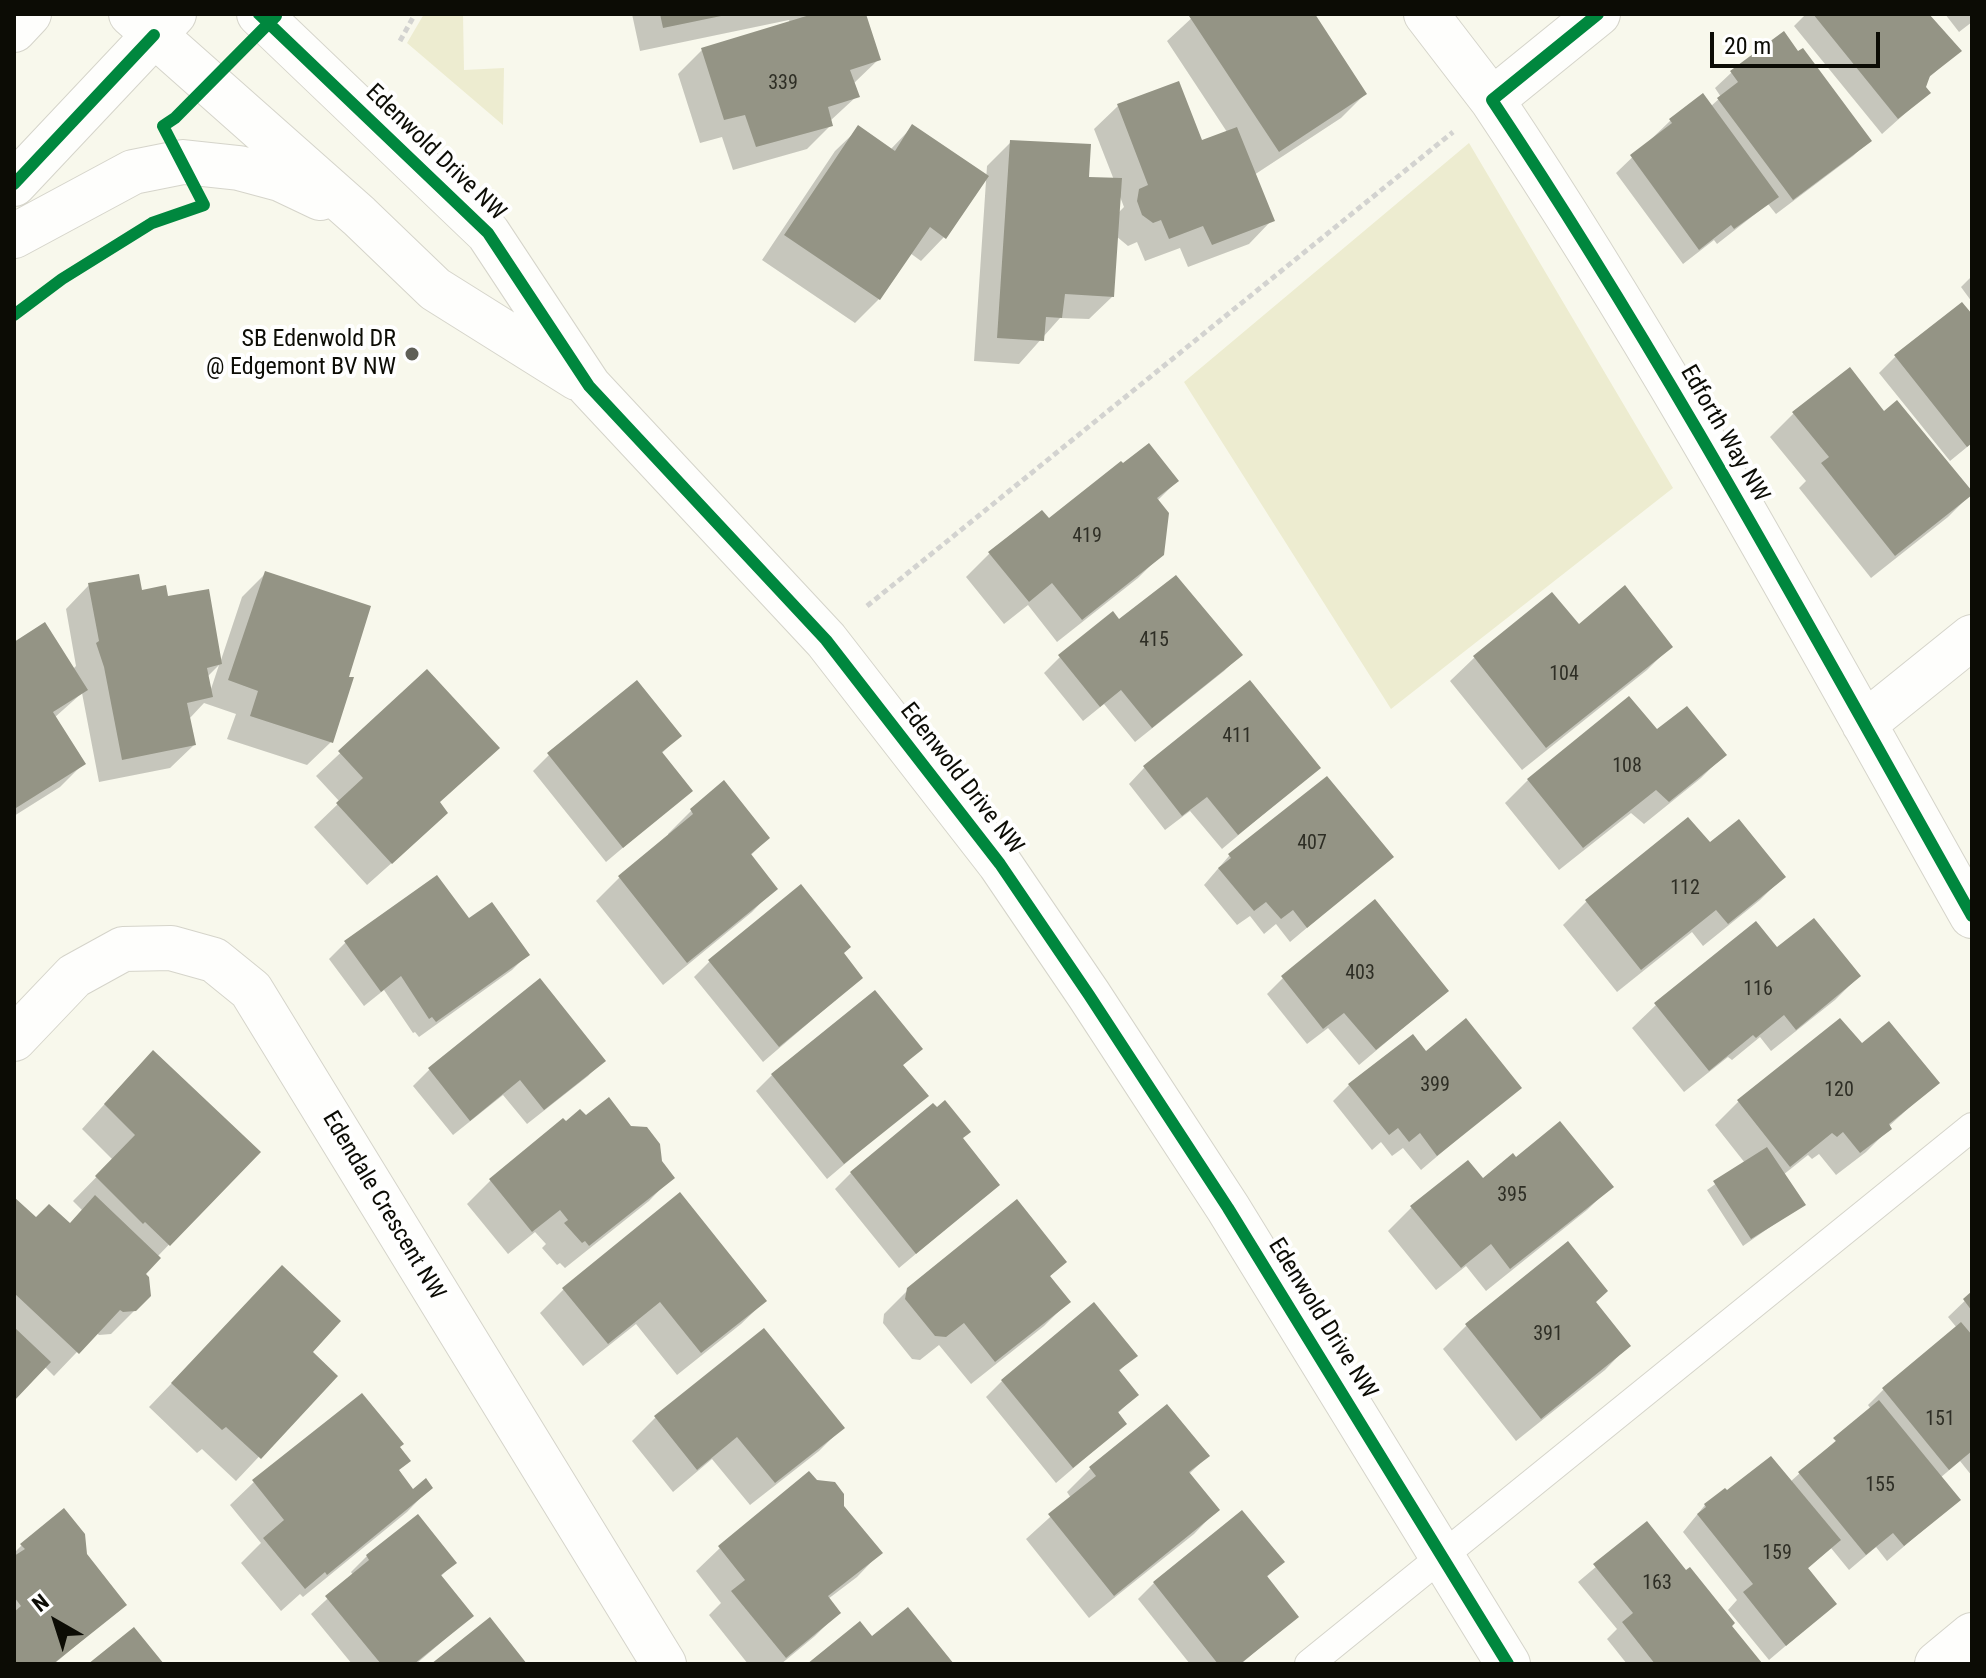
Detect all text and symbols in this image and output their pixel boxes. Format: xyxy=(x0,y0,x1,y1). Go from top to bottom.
scale bar xyxy=(1714,16,1884,66)
text: 20 m xyxy=(1724,32,1771,60)
house number: 339 xyxy=(768,72,798,96)
street label: Edenwold Drive NW xyxy=(359,79,511,227)
place label: SB Edenwold DR @ Edgemont BV NW xyxy=(206,326,396,382)
marker: SB Edenwold DR @ Edgemont BV NW xyxy=(403,345,421,363)
street label: Edforth Way NW xyxy=(1673,360,1775,508)
house number: 419 xyxy=(1072,525,1102,549)
house number: 415 xyxy=(1139,629,1169,653)
house number: 104 xyxy=(1549,663,1579,687)
street label: Edenwold Drive NW xyxy=(893,698,1029,860)
house number: 411 xyxy=(1222,725,1252,749)
house number: 108 xyxy=(1612,755,1642,779)
house number: 407 xyxy=(1297,832,1327,856)
house number: 112 xyxy=(1670,877,1700,901)
house number: 403 xyxy=(1345,962,1375,986)
house number: 116 xyxy=(1743,978,1773,1002)
house number: 399 xyxy=(1420,1074,1450,1098)
house number: 120 xyxy=(1824,1079,1854,1103)
street label: Edendale Crescent NW xyxy=(315,1107,451,1305)
house number: 395 xyxy=(1497,1184,1527,1208)
street label: Edenwold Drive NW xyxy=(1261,1234,1383,1404)
house number: 391 xyxy=(1533,1323,1563,1347)
house number: 151 xyxy=(1925,1408,1955,1432)
house number: 155 xyxy=(1865,1474,1895,1498)
house number: 159 xyxy=(1762,1542,1792,1566)
house number: 163 xyxy=(1642,1572,1672,1596)
north arrow xyxy=(16,1582,96,1662)
text: N xyxy=(27,1589,54,1617)

